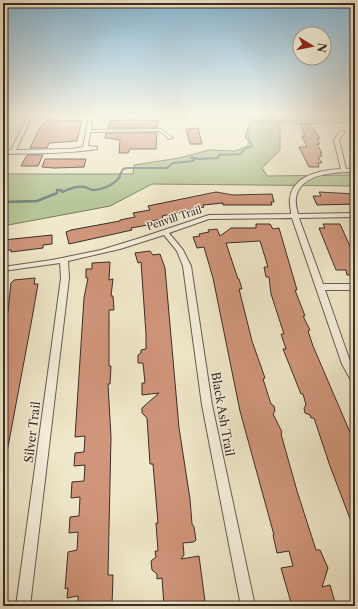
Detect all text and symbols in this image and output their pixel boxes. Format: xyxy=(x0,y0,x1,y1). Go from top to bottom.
north arrow xyxy=(292,26,332,66)
text: N xyxy=(314,42,330,54)
street label: Penvill Trail xyxy=(145,203,203,233)
street label: Black Ash Trail xyxy=(208,371,238,458)
street label: Silver Trail xyxy=(21,400,43,464)

